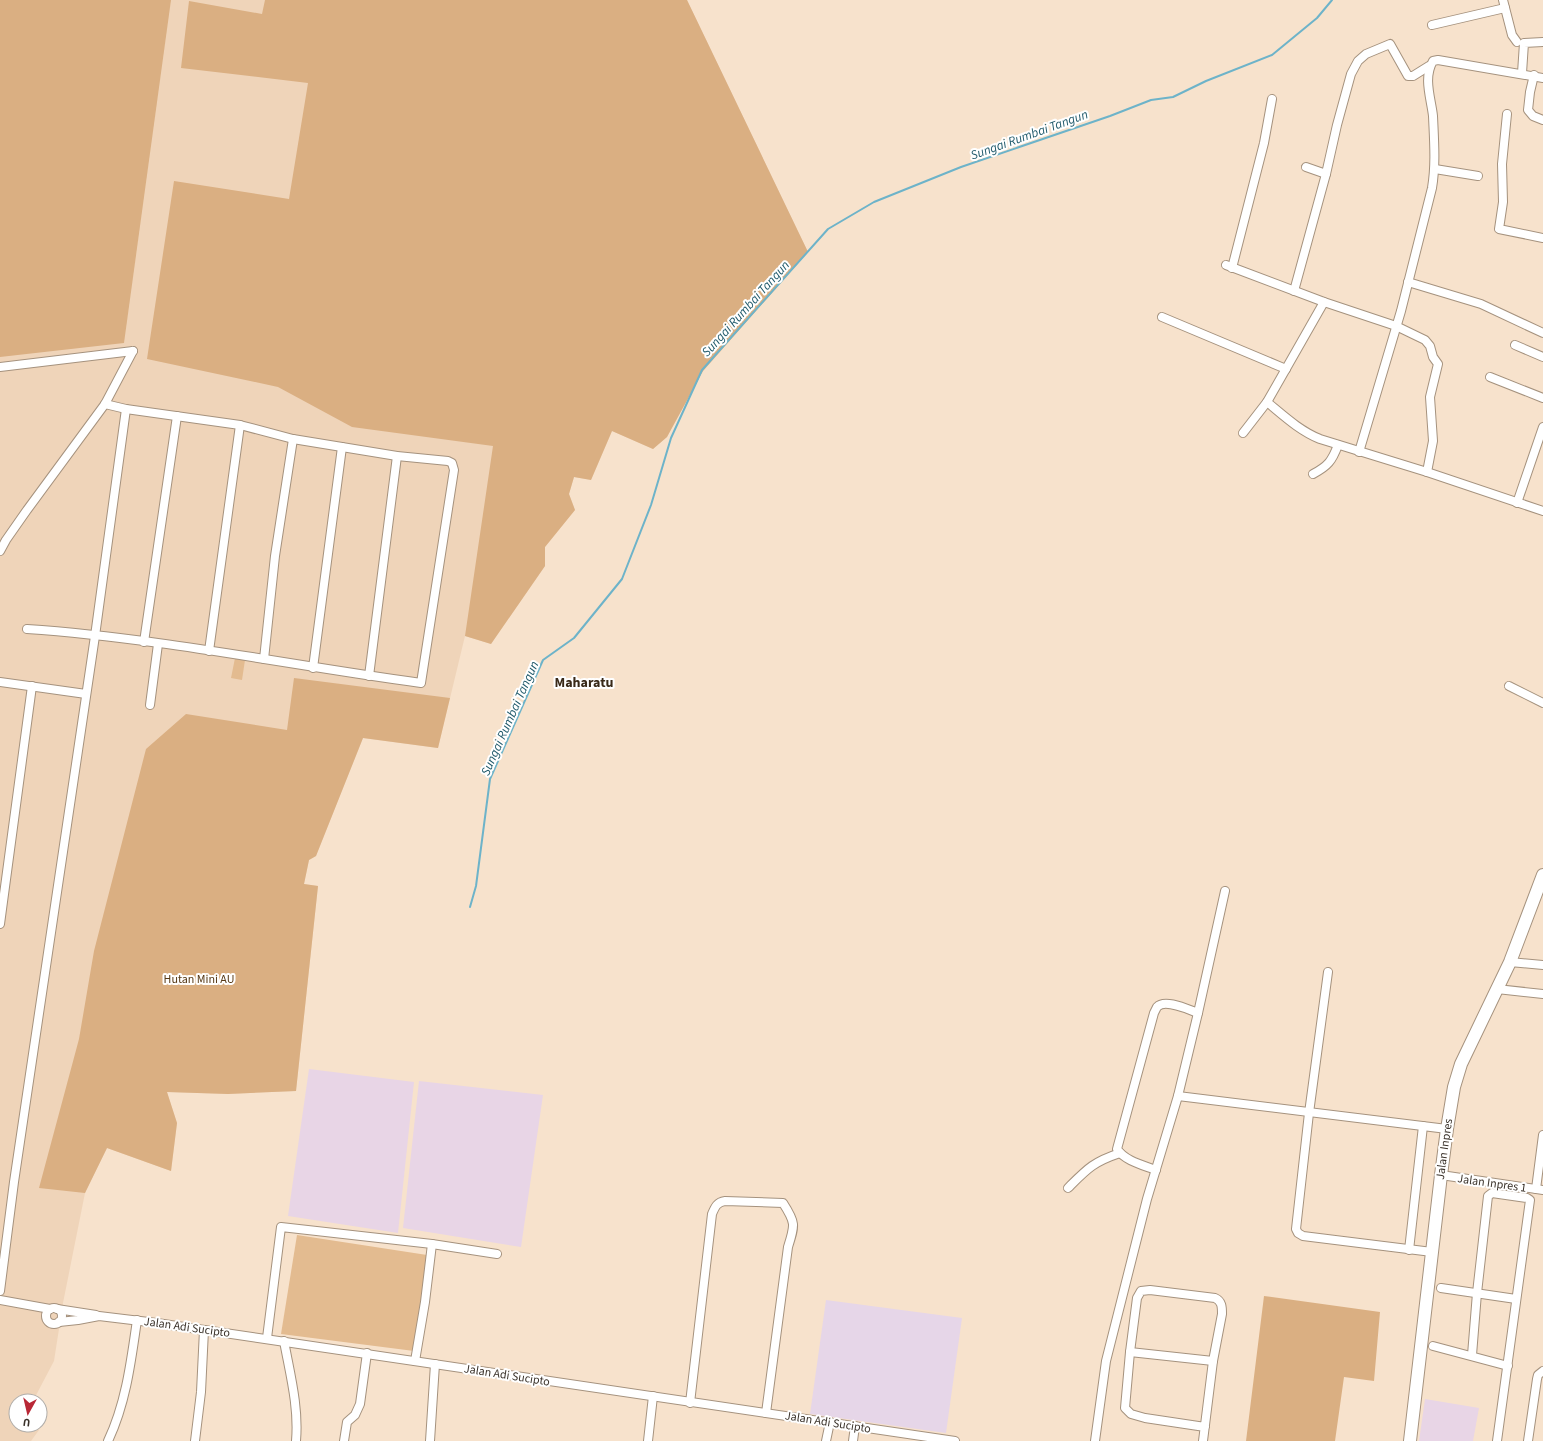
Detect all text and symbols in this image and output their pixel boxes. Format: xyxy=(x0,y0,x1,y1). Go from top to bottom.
water label: Sungai Rumbai Tangun xyxy=(968,105,1091,165)
water label: Sungai Rumbai Tangun xyxy=(698,257,794,361)
water label: Sungai Rumbai Tangun xyxy=(477,658,543,779)
district label: Maharatu xyxy=(554,673,614,693)
park label: Hutan Mini AU xyxy=(164,971,234,988)
street label: Jalan Inpres xyxy=(1432,1118,1457,1181)
street label: Jalan Inpres 1 xyxy=(1456,1170,1528,1197)
street label: Jalan Adi Sucipto xyxy=(143,1313,231,1342)
street label: Jalan Adi Sucipto xyxy=(463,1360,551,1391)
north arrow xyxy=(8,1393,48,1433)
street label: Jalan Adi Sucipto xyxy=(784,1407,872,1438)
text: U xyxy=(22,1414,31,1430)

